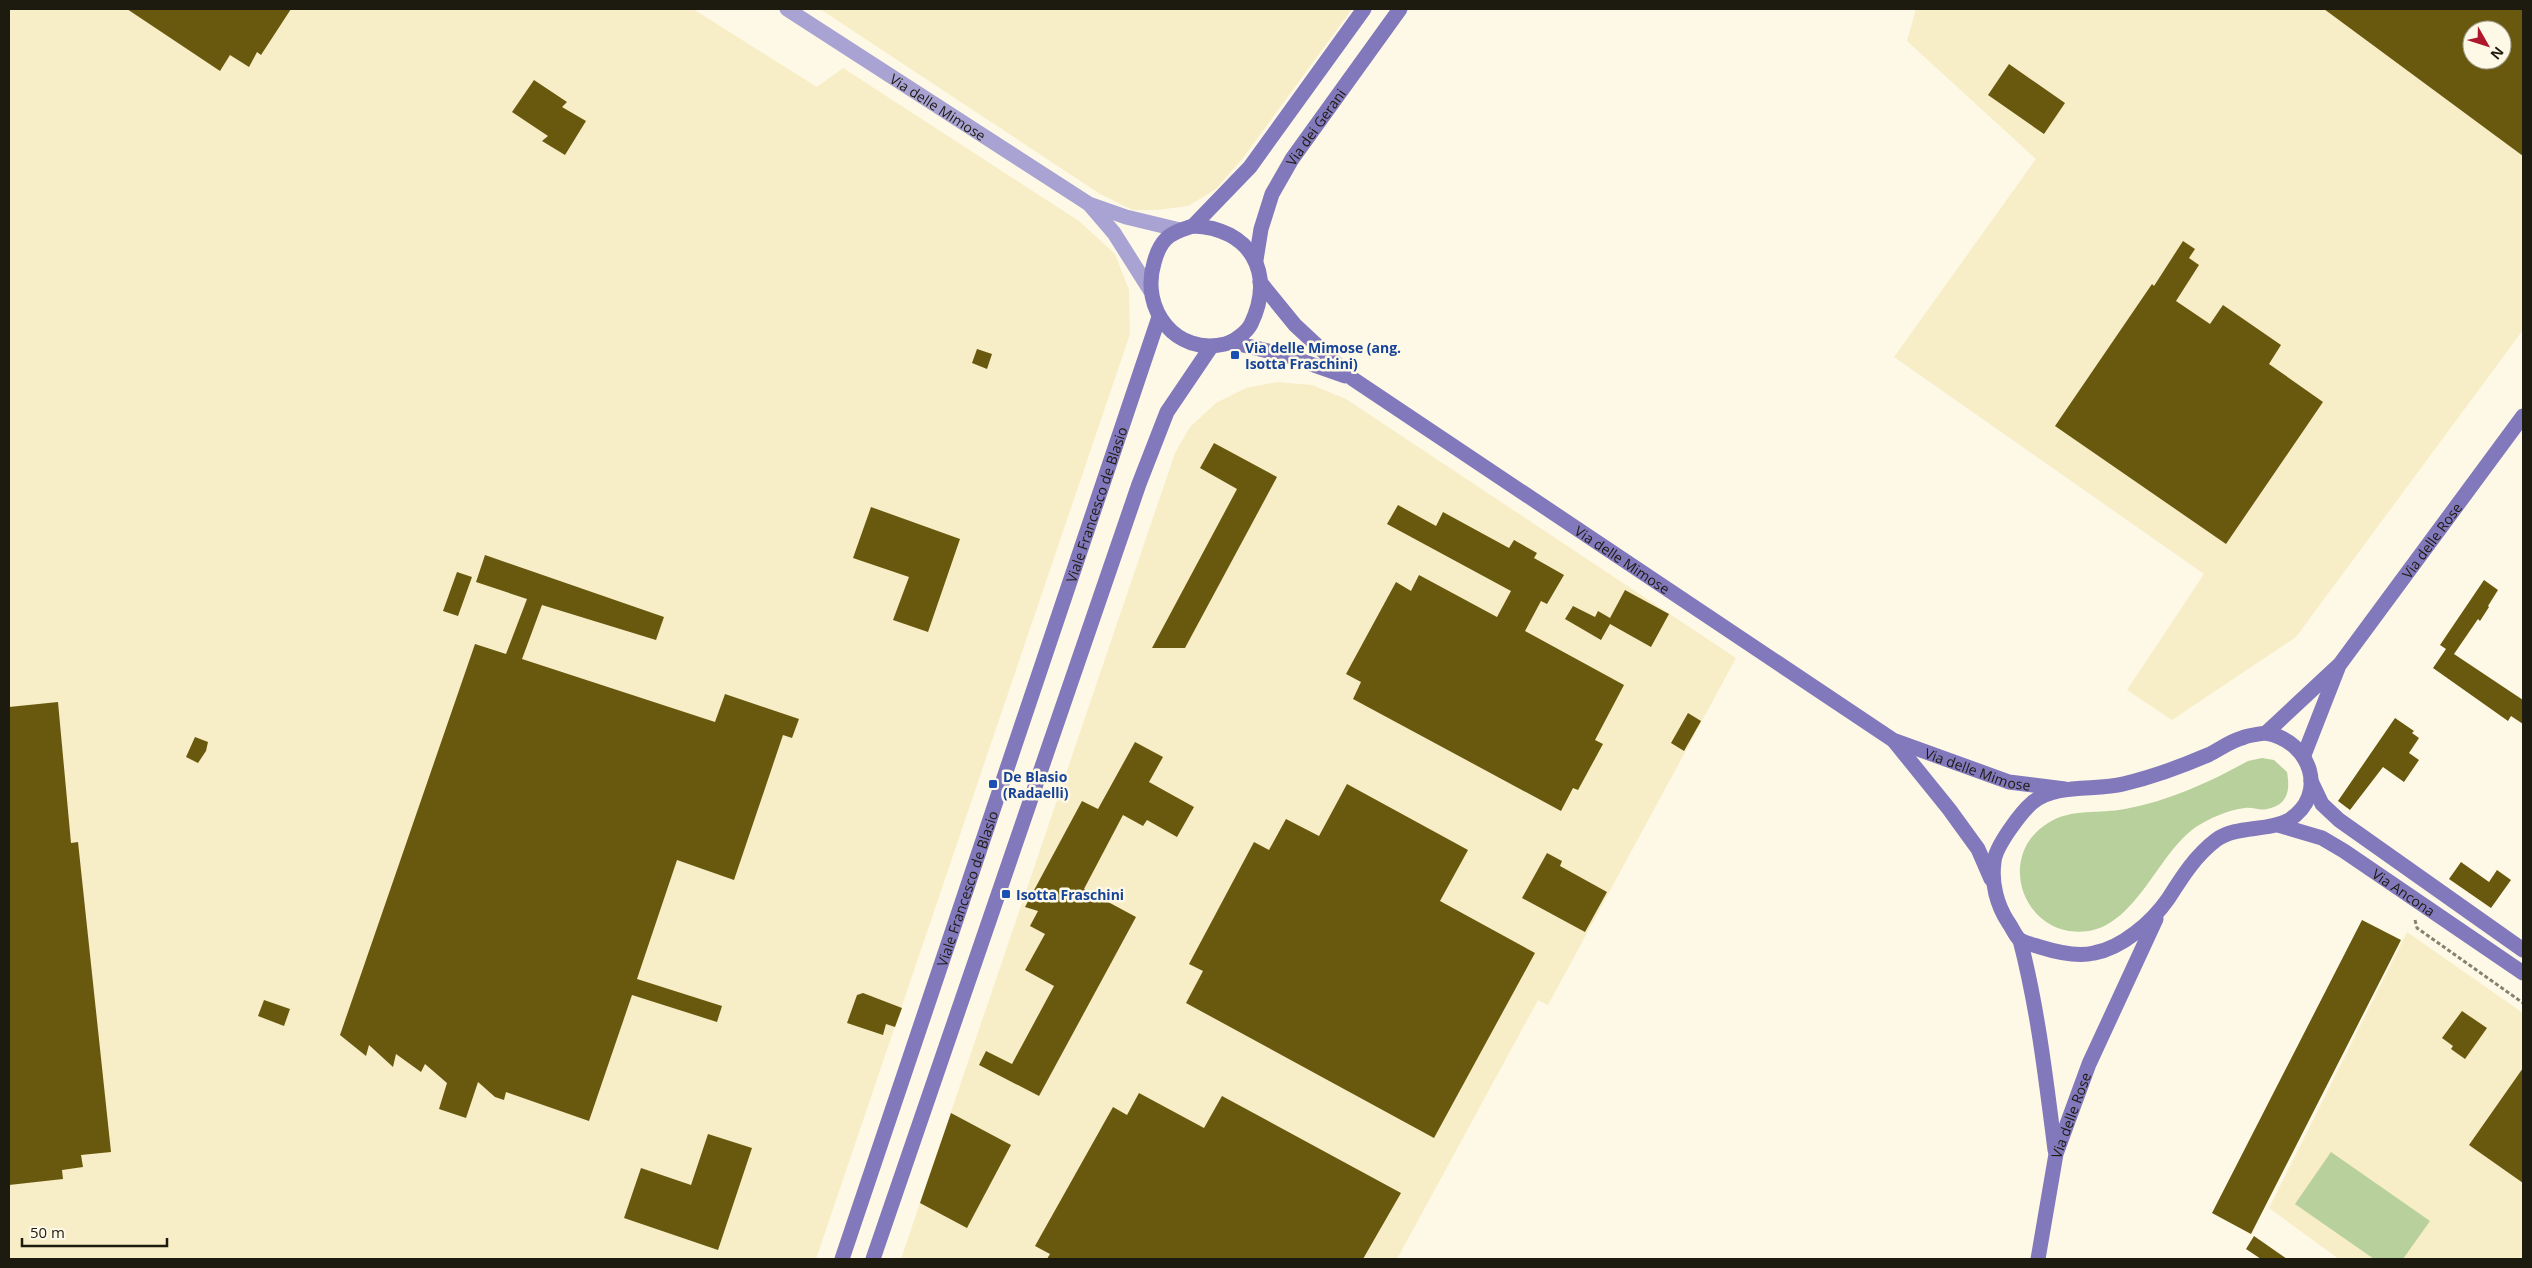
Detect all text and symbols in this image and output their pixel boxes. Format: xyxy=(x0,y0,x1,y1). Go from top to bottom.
north arrow xyxy=(2462,20,2512,70)
text: N xyxy=(2487,43,2508,64)
street label: Via delle Mimose xyxy=(887,69,990,145)
street label: Via dei Gerani xyxy=(1281,85,1349,169)
place label: Via delle Mimose (ang. Isotta Fraschini) xyxy=(1245,338,1401,373)
marker: Via delle Mimose (ang. Isotta Fraschini) xyxy=(1229,349,1241,361)
street label: Viale Francesco de Blasio xyxy=(1061,424,1131,585)
street label: Via delle Rose xyxy=(2397,498,2466,582)
street label: Via delle Mimose xyxy=(1571,521,1674,598)
street label: Via delle Mimose xyxy=(1922,743,2032,794)
place label: De Blasio (Radaelli) xyxy=(1003,767,1069,802)
marker: De Blasio (Radaelli) xyxy=(987,778,999,790)
street label: Viale Francesco de Blasio xyxy=(932,808,1002,969)
street label: Via Ancona xyxy=(2369,864,2439,920)
place label: Isotta Fraschini xyxy=(1016,885,1124,904)
marker: Isotta Fraschini xyxy=(1000,888,1012,900)
street label: Via delle Rose xyxy=(2046,1069,2095,1161)
scale bar xyxy=(22,1216,168,1248)
text: 50 m xyxy=(30,1222,65,1242)

